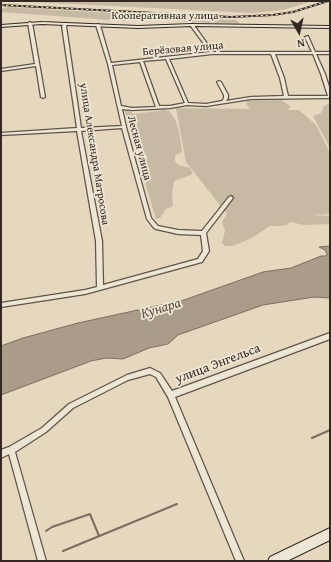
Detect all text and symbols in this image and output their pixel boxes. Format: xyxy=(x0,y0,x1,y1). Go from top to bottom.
street label: Кооперативная улица xyxy=(111,9,219,23)
north arrow xyxy=(279,12,319,52)
text: N xyxy=(296,35,306,52)
street label: Берёзовая улица xyxy=(142,39,224,59)
street label: улица Александра Матросова xyxy=(76,82,112,226)
street label: Лесная улица xyxy=(124,114,154,182)
water label: Кунара xyxy=(139,295,183,323)
street label: улица Энгельса xyxy=(173,341,263,387)

